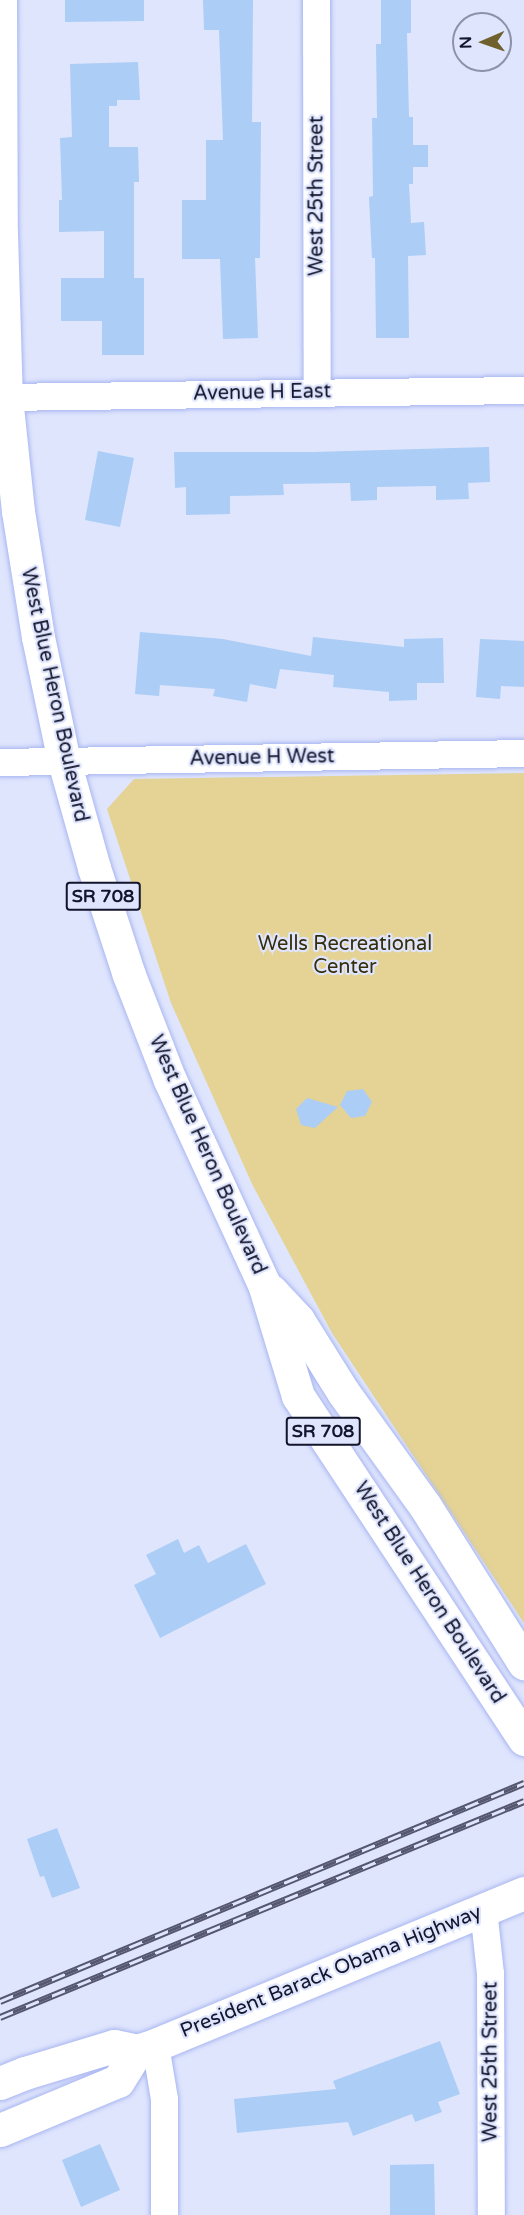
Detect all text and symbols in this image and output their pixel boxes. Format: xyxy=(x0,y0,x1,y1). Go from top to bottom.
north arrow xyxy=(452,12,512,72)
text: N xyxy=(456,36,476,49)
street label: West 25th Street xyxy=(305,116,329,276)
street label: Avenue H East xyxy=(193,380,331,406)
street label: West Blue Heron Boulevard xyxy=(15,566,93,824)
street label: Avenue H West xyxy=(189,745,335,771)
road number: SR 708 xyxy=(66,881,140,911)
park label: Wells Recreational Center xyxy=(258,932,432,979)
street label: West Blue Heron Boulevard xyxy=(143,1032,271,1278)
road number: SR 708 xyxy=(286,1416,360,1446)
street label: West Blue Heron Boulevard xyxy=(348,1478,510,1708)
street label: President Barack Obama Highway xyxy=(177,1900,485,2044)
street label: West 25th Street xyxy=(479,1982,503,2142)

